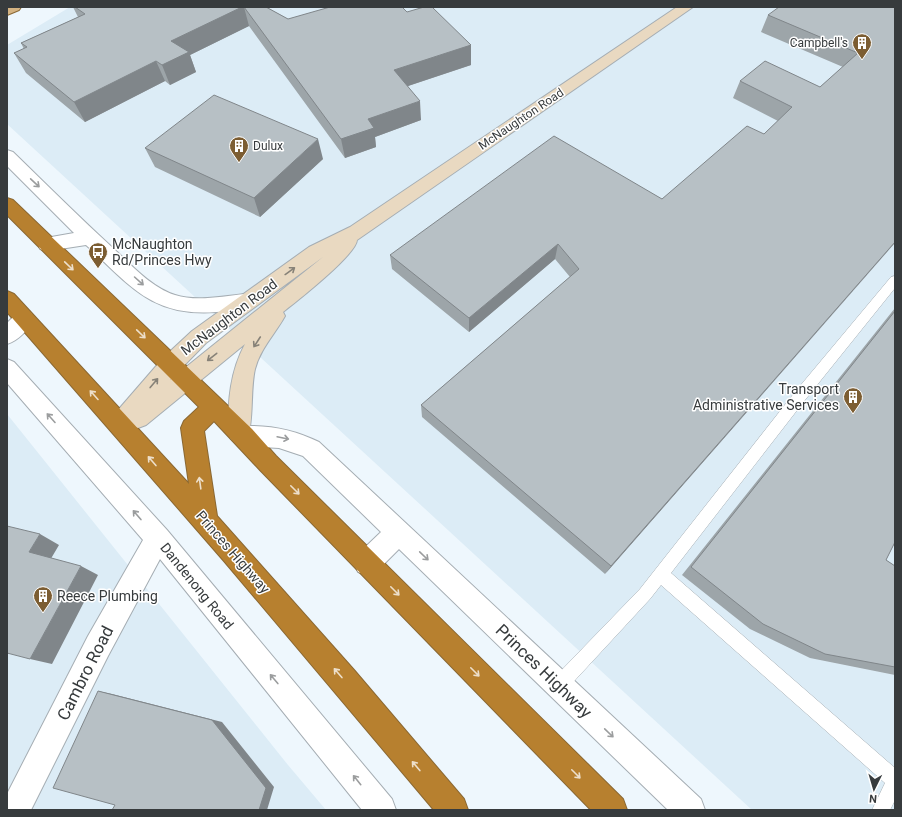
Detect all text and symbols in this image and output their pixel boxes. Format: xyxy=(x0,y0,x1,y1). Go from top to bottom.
building icon: Campbell's xyxy=(851,32,873,60)
place label: Campbell's xyxy=(790,36,848,50)
street label: McNaughton Road xyxy=(476,85,566,153)
building icon: Dulux xyxy=(228,135,250,163)
place label: Dulux xyxy=(253,139,283,153)
one-way arrow xyxy=(30,178,40,188)
place label: McNaughton Rd/Princes Hwy xyxy=(112,236,212,268)
bus stop icon: McNaughton Rd/Princes Hwy xyxy=(87,241,109,269)
one-way arrow xyxy=(64,261,74,271)
one-way arrow xyxy=(284,267,295,275)
one-way arrow xyxy=(134,276,144,286)
street label: McNaughton Road xyxy=(178,276,280,358)
one-way arrow xyxy=(136,329,146,339)
one-way arrow xyxy=(253,336,261,348)
one-way arrow xyxy=(207,353,218,361)
one-way arrow xyxy=(149,378,158,389)
place label: Transport Administrative Services xyxy=(693,381,839,413)
building icon: Transport Administrative Services xyxy=(842,386,864,414)
one-way arrow xyxy=(89,390,98,400)
one-way arrow xyxy=(47,413,56,423)
one-way arrow xyxy=(276,435,289,443)
one-way arrow xyxy=(148,455,157,466)
one-way arrow xyxy=(196,477,204,490)
one-way arrow xyxy=(290,485,300,495)
street label: Princes Highway xyxy=(193,508,273,597)
one-way arrow xyxy=(133,510,142,520)
street label: Dandenong Road xyxy=(157,539,237,633)
one-way arrow xyxy=(419,551,429,561)
building icon: Reece Plumbing xyxy=(32,585,54,613)
one-way arrow xyxy=(390,586,400,596)
place label: Reece Plumbing xyxy=(57,588,158,604)
street label: Princes Highway xyxy=(492,620,596,722)
street label: Cambro Road xyxy=(53,622,117,724)
one-way arrow xyxy=(471,667,480,677)
one-way arrow xyxy=(333,668,343,678)
one-way arrow xyxy=(270,674,279,685)
one-way arrow xyxy=(604,728,614,738)
one-way arrow xyxy=(412,760,421,771)
one-way arrow xyxy=(572,769,581,779)
north arrow xyxy=(854,769,894,809)
one-way arrow xyxy=(352,774,361,785)
text: N xyxy=(869,792,878,805)

